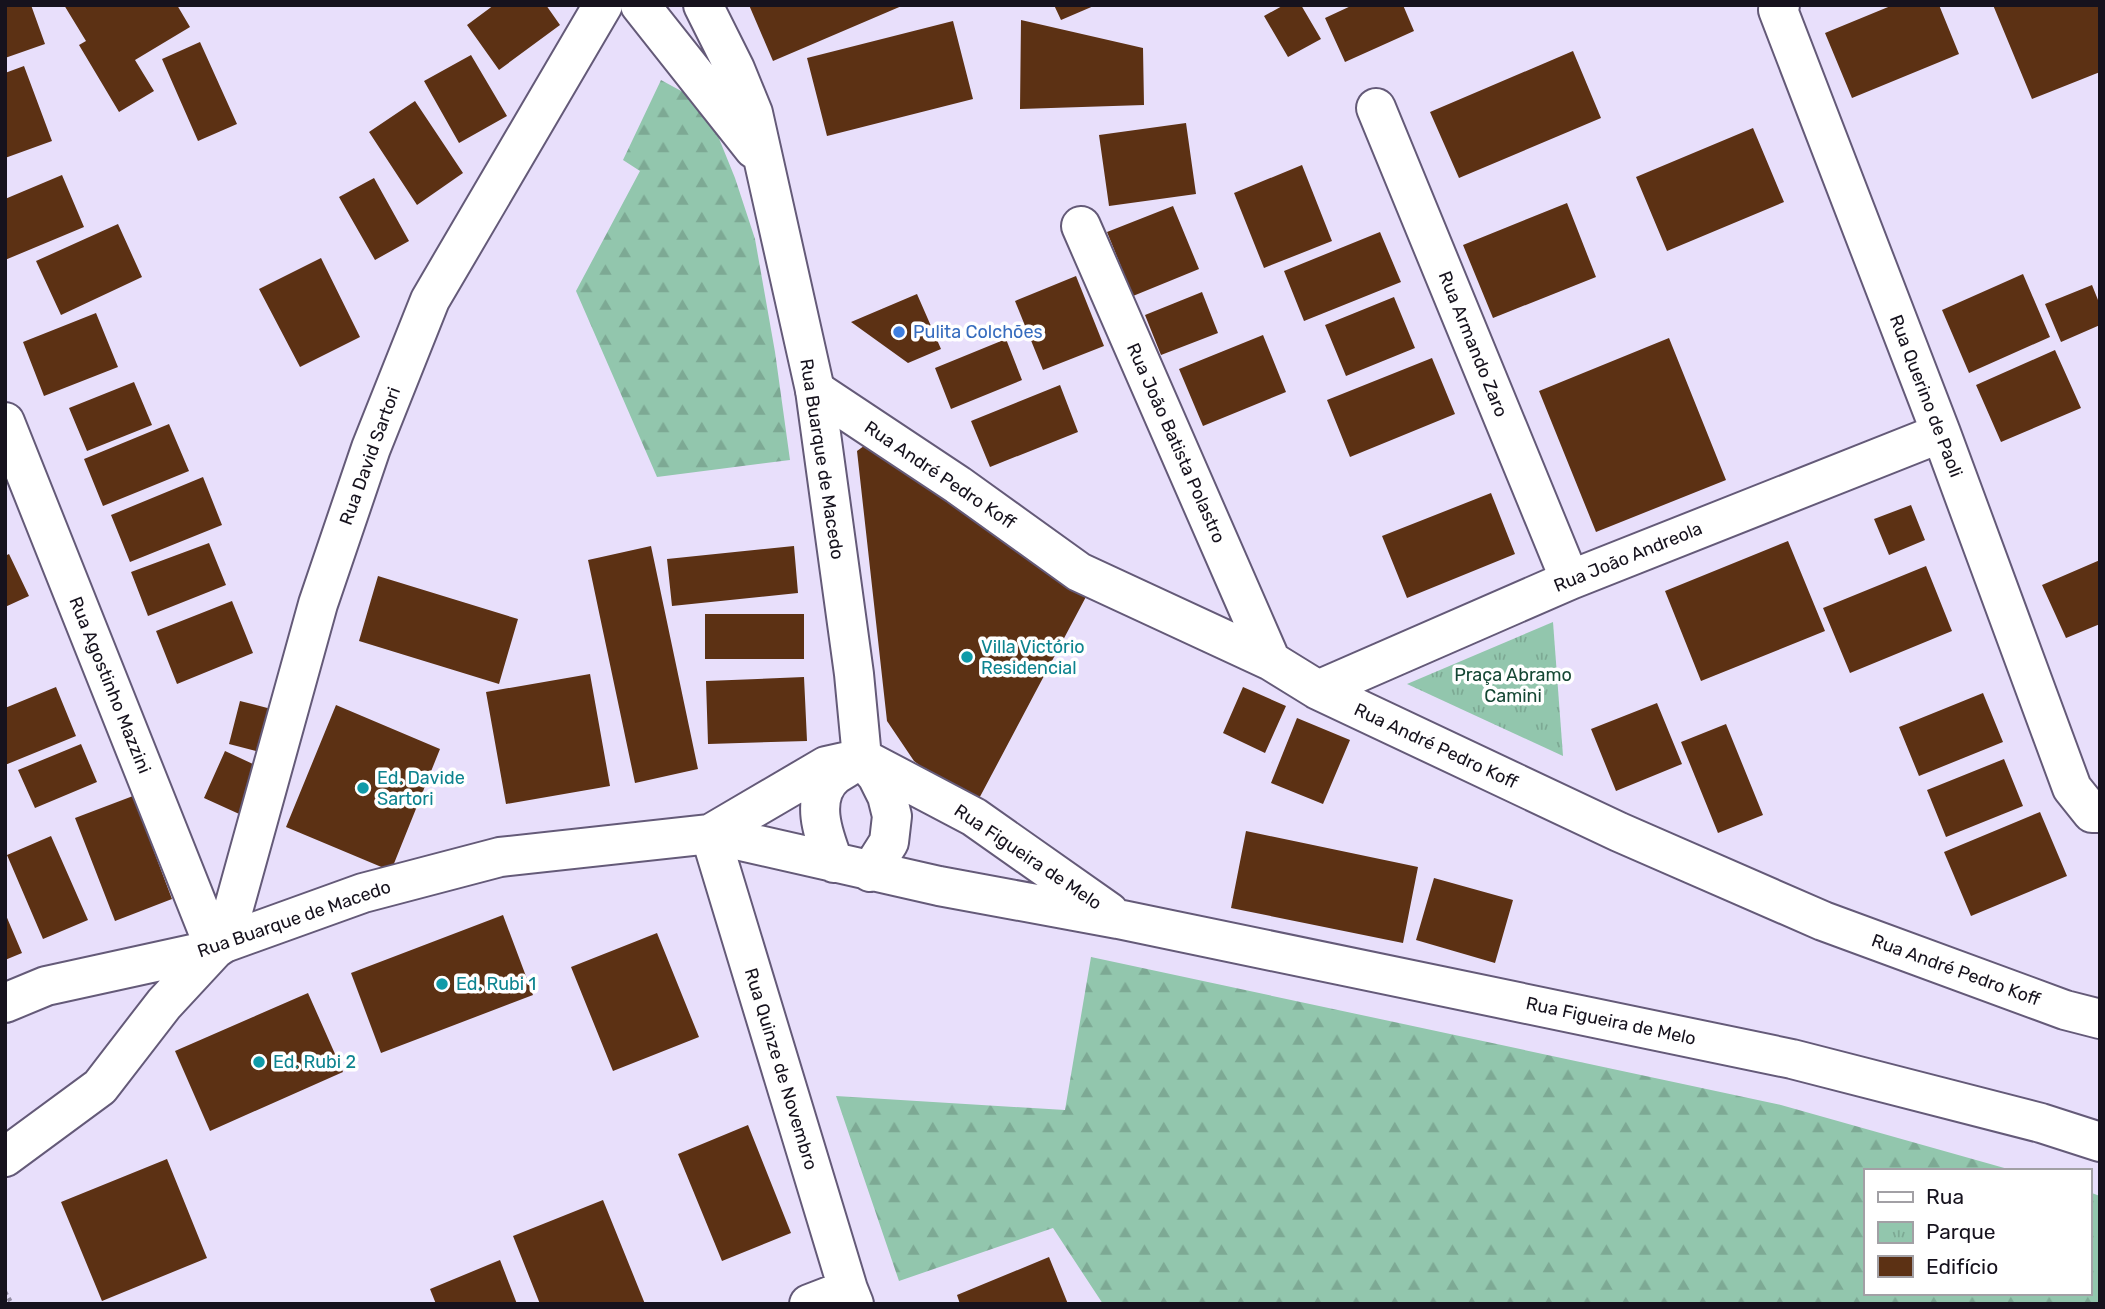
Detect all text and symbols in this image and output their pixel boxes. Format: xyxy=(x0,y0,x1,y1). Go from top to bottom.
street label: Rua Armando Zaro xyxy=(1434,268,1512,420)
street label: Rua Querino de Paoli xyxy=(1885,312,1967,480)
place label: Pulita Colchões xyxy=(913,321,1043,343)
marker: Pulita Colchões xyxy=(891,324,907,340)
street label: Rua João Batista Polastro xyxy=(1122,340,1230,546)
street label: Rua Buarque de Macedo xyxy=(795,357,849,561)
street label: Rua David Sartori xyxy=(335,384,405,528)
street label: Rua André Pedro Koff xyxy=(860,416,1020,534)
street label: Rua João Andreola xyxy=(1551,517,1705,597)
street label: Rua Agostinho Mazzini xyxy=(64,593,156,777)
place label: Villa Victório Residencial xyxy=(981,636,1085,679)
marker: Villa Victório Residencial xyxy=(959,649,975,665)
park label: Praça Abramo Camini xyxy=(1454,664,1572,707)
street label: Rua André Pedro Koff xyxy=(1351,698,1522,794)
place label: Ed. Davide Sartori xyxy=(377,767,465,810)
marker: Ed. Davide Sartori xyxy=(355,780,371,796)
street label: Rua Figueira de Melo xyxy=(950,799,1106,915)
street label: Rua Buarque de Macedo xyxy=(194,876,394,962)
street label: Rua André Pedro Koff xyxy=(1869,929,2044,1011)
street label: Rua Quinze de Novembro xyxy=(740,965,822,1173)
place label: Ed. Rubi 1 xyxy=(456,973,536,995)
marker: Ed. Rubi 1 xyxy=(434,976,450,992)
street label: Rua Figueira de Melo xyxy=(1524,992,1698,1050)
place label: Ed. Rubi 2 xyxy=(273,1051,356,1073)
marker: Ed. Rubi 2 xyxy=(251,1054,267,1070)
legend xyxy=(1864,1169,2091,1295)
text: Rua xyxy=(1926,1184,1964,1209)
text: Parque xyxy=(1926,1219,1996,1244)
text: Edifício xyxy=(1926,1254,1998,1279)

